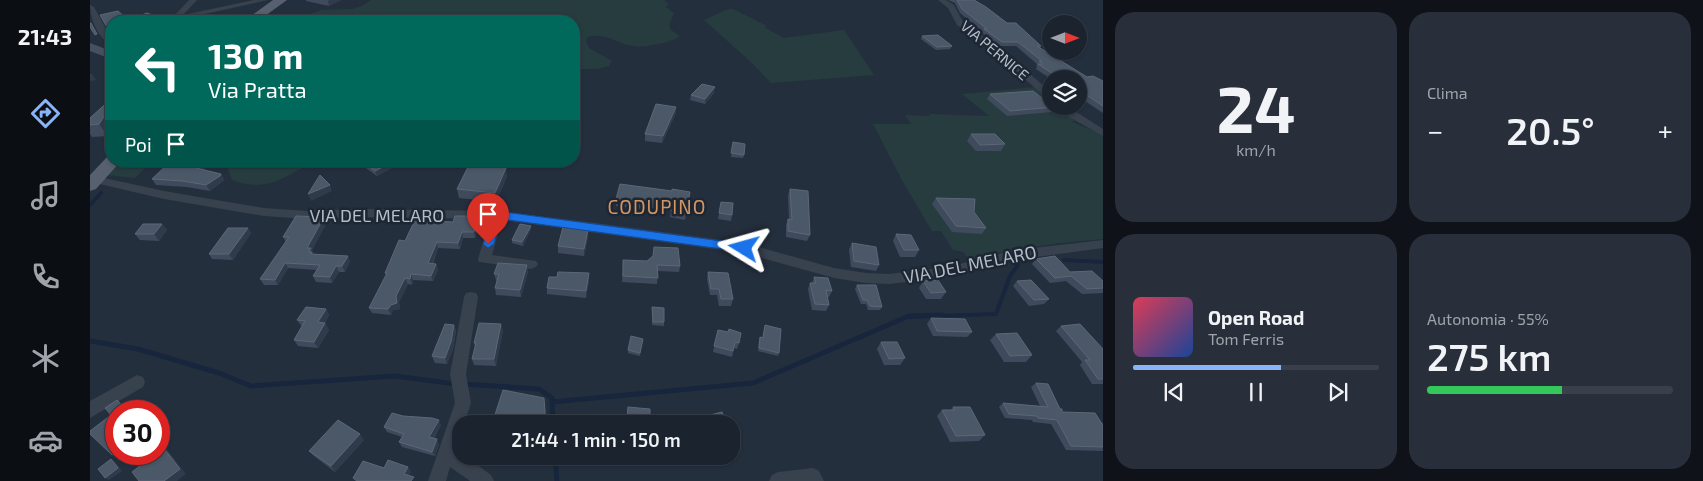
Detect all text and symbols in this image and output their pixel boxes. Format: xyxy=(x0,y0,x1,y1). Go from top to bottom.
north arrow xyxy=(1042,15,1088,60)
map controls xyxy=(1042,15,1087,115)
street label: VIA PERNICE xyxy=(957,16,1033,84)
text: 21:43 xyxy=(18,23,72,49)
text: 130 m xyxy=(208,34,303,76)
icon: left xyxy=(125,35,190,100)
text: 24 xyxy=(1216,68,1296,146)
button: layers xyxy=(1042,70,1087,115)
text: Via Pratta xyxy=(208,76,307,102)
text: Clima xyxy=(1427,83,1468,102)
icon: directions xyxy=(28,96,63,131)
text: 20.5° xyxy=(1506,107,1595,153)
text: − xyxy=(1427,113,1443,147)
text: + xyxy=(1658,113,1673,147)
icon: arrive xyxy=(162,130,190,158)
text: Poi xyxy=(125,133,152,156)
text: km/h xyxy=(1236,140,1276,159)
icon: music xyxy=(28,178,63,213)
pin xyxy=(467,193,509,244)
district label: CODUPINO xyxy=(608,195,706,218)
icon: arrive xyxy=(474,200,502,228)
street label: VIA DEL MELARO xyxy=(310,204,444,226)
position arrow xyxy=(717,221,769,273)
street label: VIA DEL MELARO xyxy=(902,240,1038,288)
icon: phone xyxy=(28,259,63,294)
text: Open Road xyxy=(1208,306,1304,329)
text: Autonomia · 55% xyxy=(1427,309,1549,328)
text: Tom Ferris xyxy=(1208,329,1284,348)
text: 275 km xyxy=(1427,333,1551,379)
icon: climate xyxy=(28,341,63,376)
icon: previous xyxy=(1160,378,1188,406)
icon: pause xyxy=(1242,378,1270,406)
icon: next xyxy=(1324,378,1352,406)
speed limit sign: 30 xyxy=(105,400,170,465)
icon: car xyxy=(28,423,63,458)
text: 21:44 · 1 min · 150 m xyxy=(511,428,681,451)

